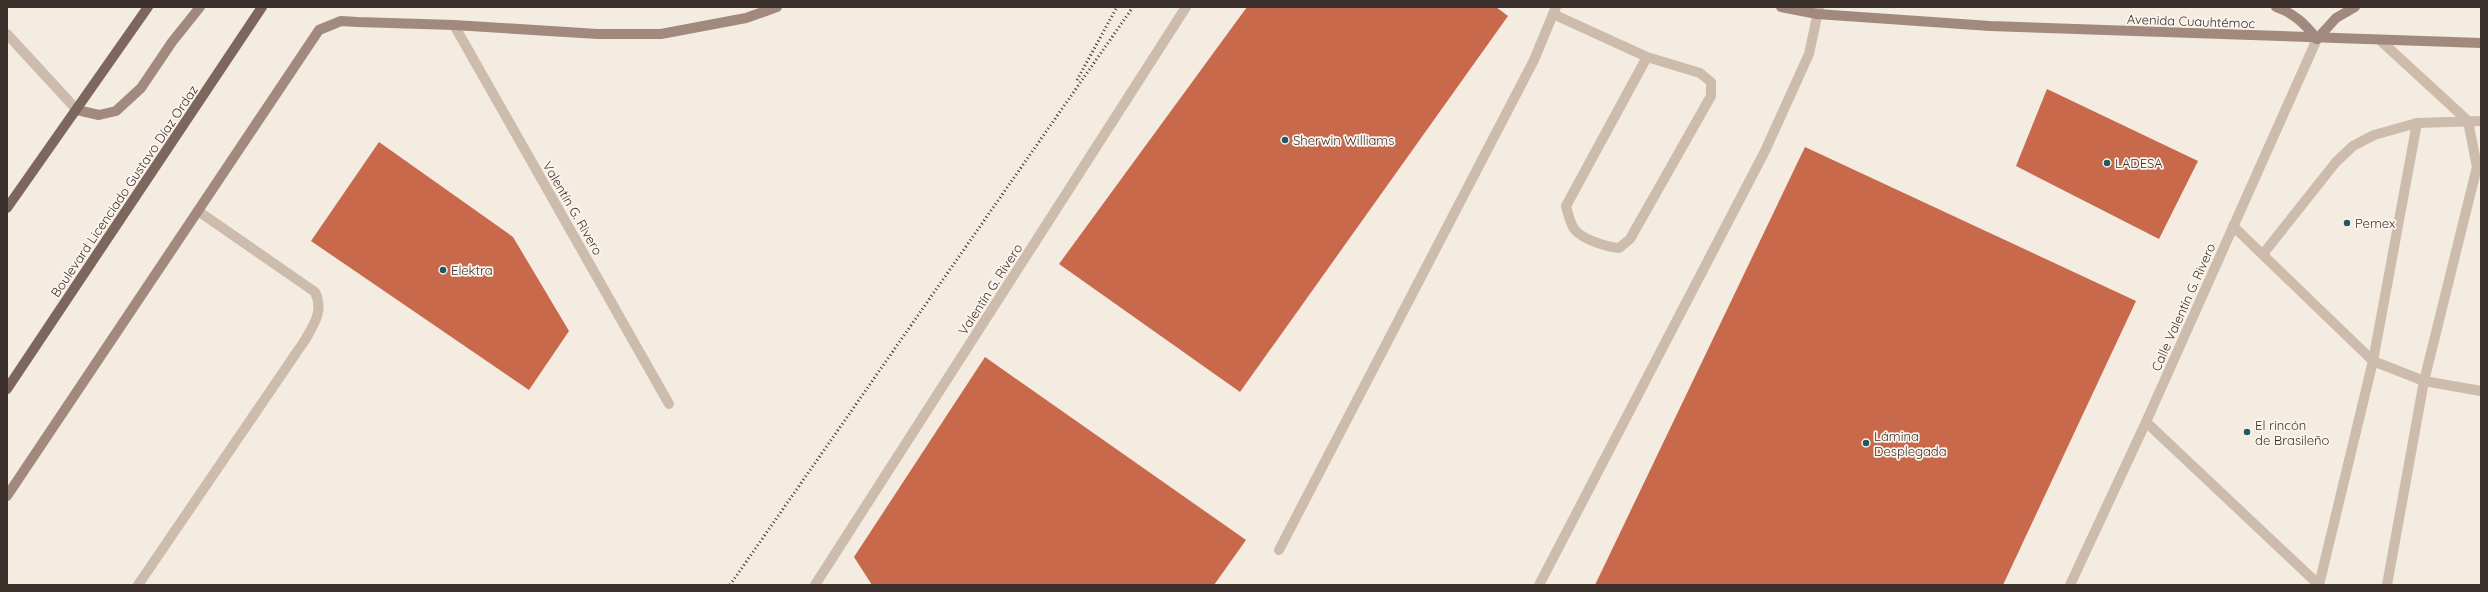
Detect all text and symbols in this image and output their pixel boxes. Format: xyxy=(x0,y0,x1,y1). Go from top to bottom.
street label: Avenida Cuauhtémoc xyxy=(2127,11,2256,31)
street label: Boulevard Licenciado Gustavo Díaz Ordaz xyxy=(47,82,201,300)
place label: Sherwin Williams xyxy=(1293,132,1394,148)
marker: Sherwin Williams xyxy=(1280,135,1290,145)
place label: LADESA xyxy=(2115,155,2163,171)
street label: Valentín G. Rivero xyxy=(540,158,606,258)
marker: LADESA xyxy=(2102,158,2112,168)
place label: Pemex xyxy=(2355,215,2395,231)
marker: Pemex xyxy=(2342,218,2352,228)
street label: Valentín G. Rivero xyxy=(955,240,1026,338)
street label: Calle Valentín G. Rivero xyxy=(2148,240,2219,374)
place label: Elektra xyxy=(451,262,493,278)
marker: Elektra xyxy=(438,265,448,275)
place label: El rincón de Brasileño xyxy=(2255,417,2330,448)
marker: El rincón de Brasileño xyxy=(2242,427,2252,437)
place label: Lámina Desplegada xyxy=(1874,428,1947,459)
marker: Lámina Desplegada xyxy=(1861,438,1871,448)

